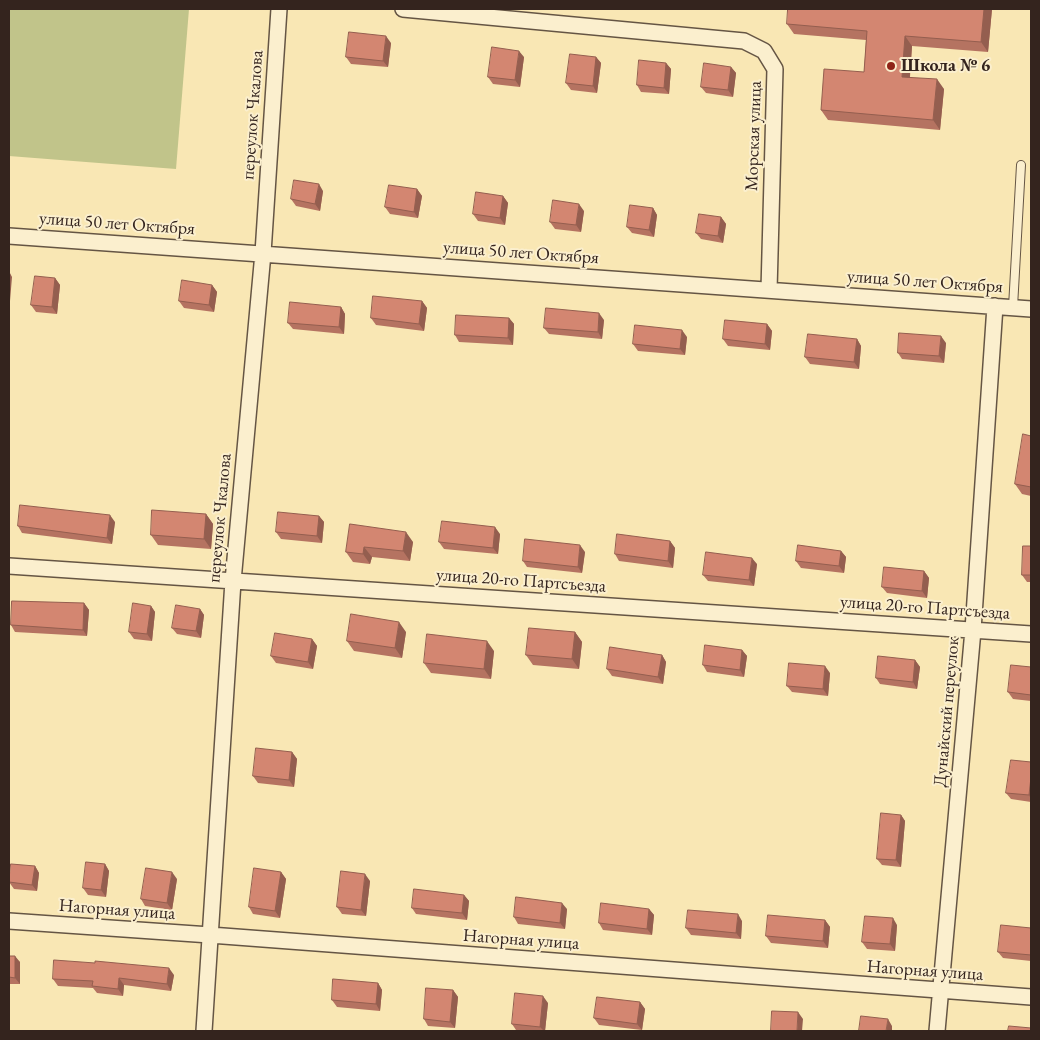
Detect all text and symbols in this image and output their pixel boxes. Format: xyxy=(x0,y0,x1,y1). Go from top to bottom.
street label: переулок Чкалова xyxy=(238,50,268,180)
place label: Школа № 6 xyxy=(901,55,990,77)
marker: Школа № 6 xyxy=(885,60,897,72)
street label: Морская улица xyxy=(741,80,767,192)
street label: улица 50 лет Октября xyxy=(38,208,196,240)
street label: улица 50 лет Октября xyxy=(442,237,600,269)
street label: улица 50 лет Октября xyxy=(846,266,1004,298)
street label: переулок Чкалова xyxy=(204,452,236,584)
street label: улица 20-го Партсъезда xyxy=(435,564,607,598)
street label: улица 20-го Партсъезда xyxy=(839,591,1011,625)
street label: Дунайский переулок xyxy=(930,636,964,788)
street label: Нагорная улица xyxy=(58,895,176,925)
street label: Нагорная улица xyxy=(462,925,580,955)
street label: Нагорная улица xyxy=(866,956,984,986)

